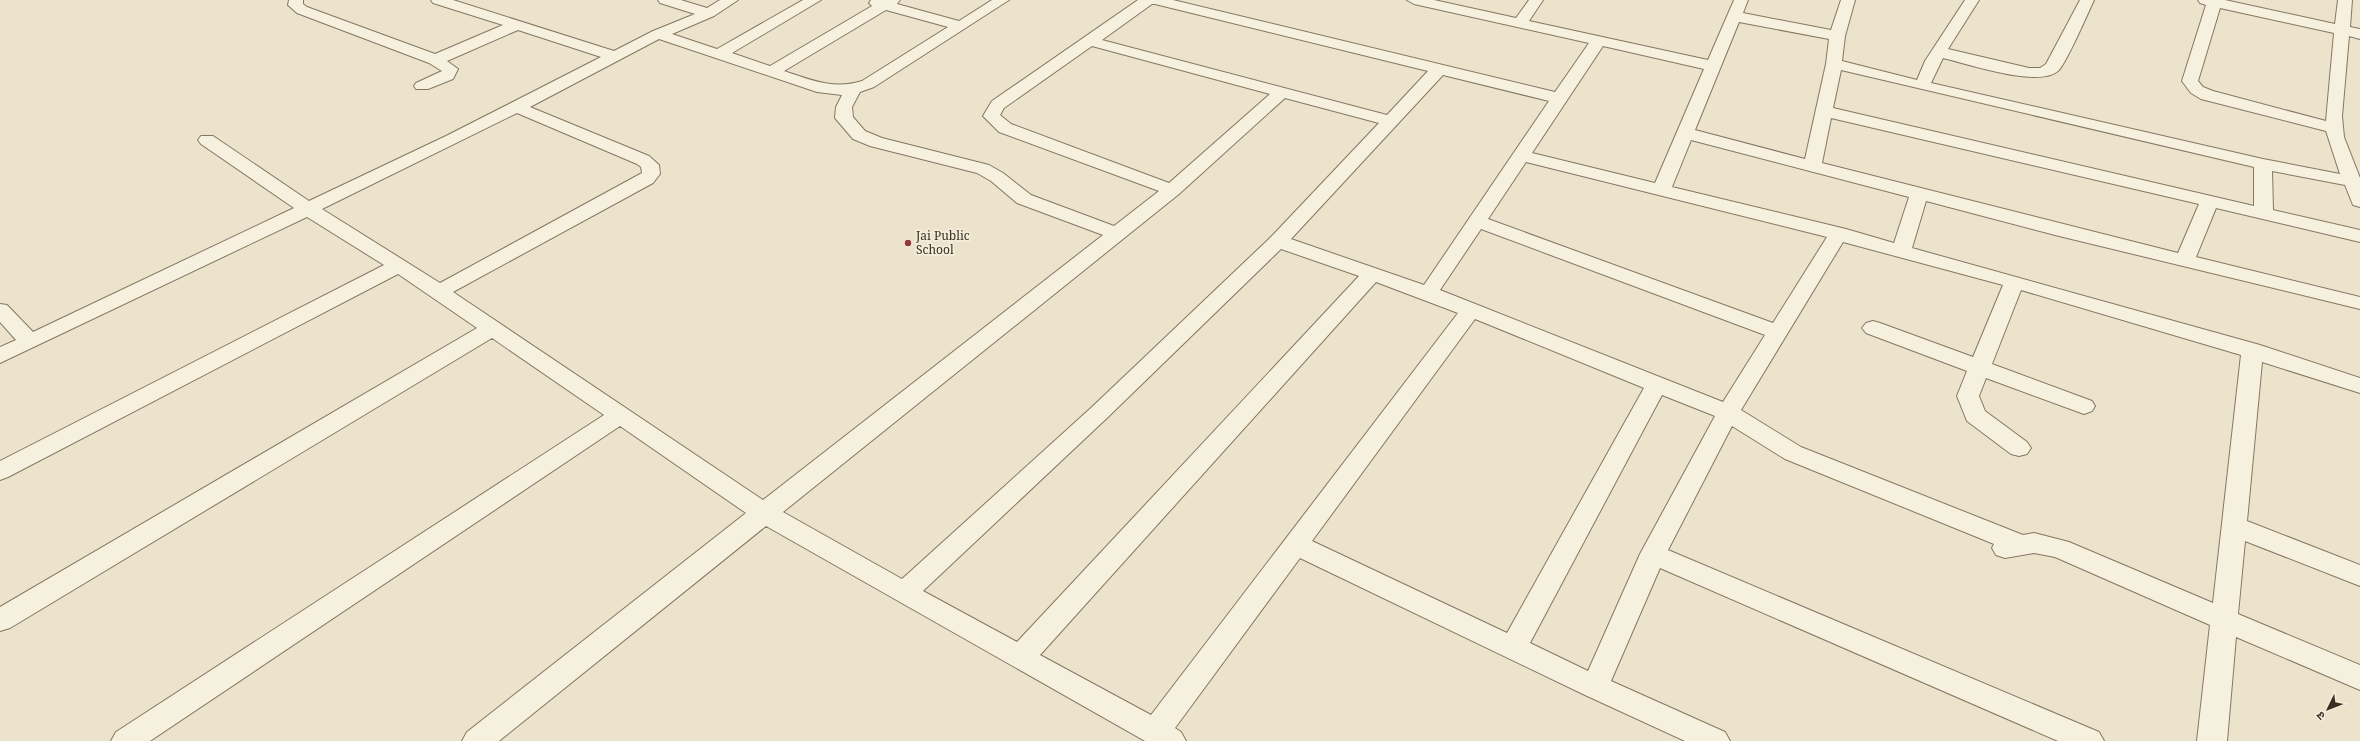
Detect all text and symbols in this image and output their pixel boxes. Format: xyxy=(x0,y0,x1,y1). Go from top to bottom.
place label: Jai Public School xyxy=(915,227,970,258)
marker: Jai Public School xyxy=(903,238,913,248)
north arrow xyxy=(2308,689,2348,729)
text: उ xyxy=(2312,708,2328,724)

